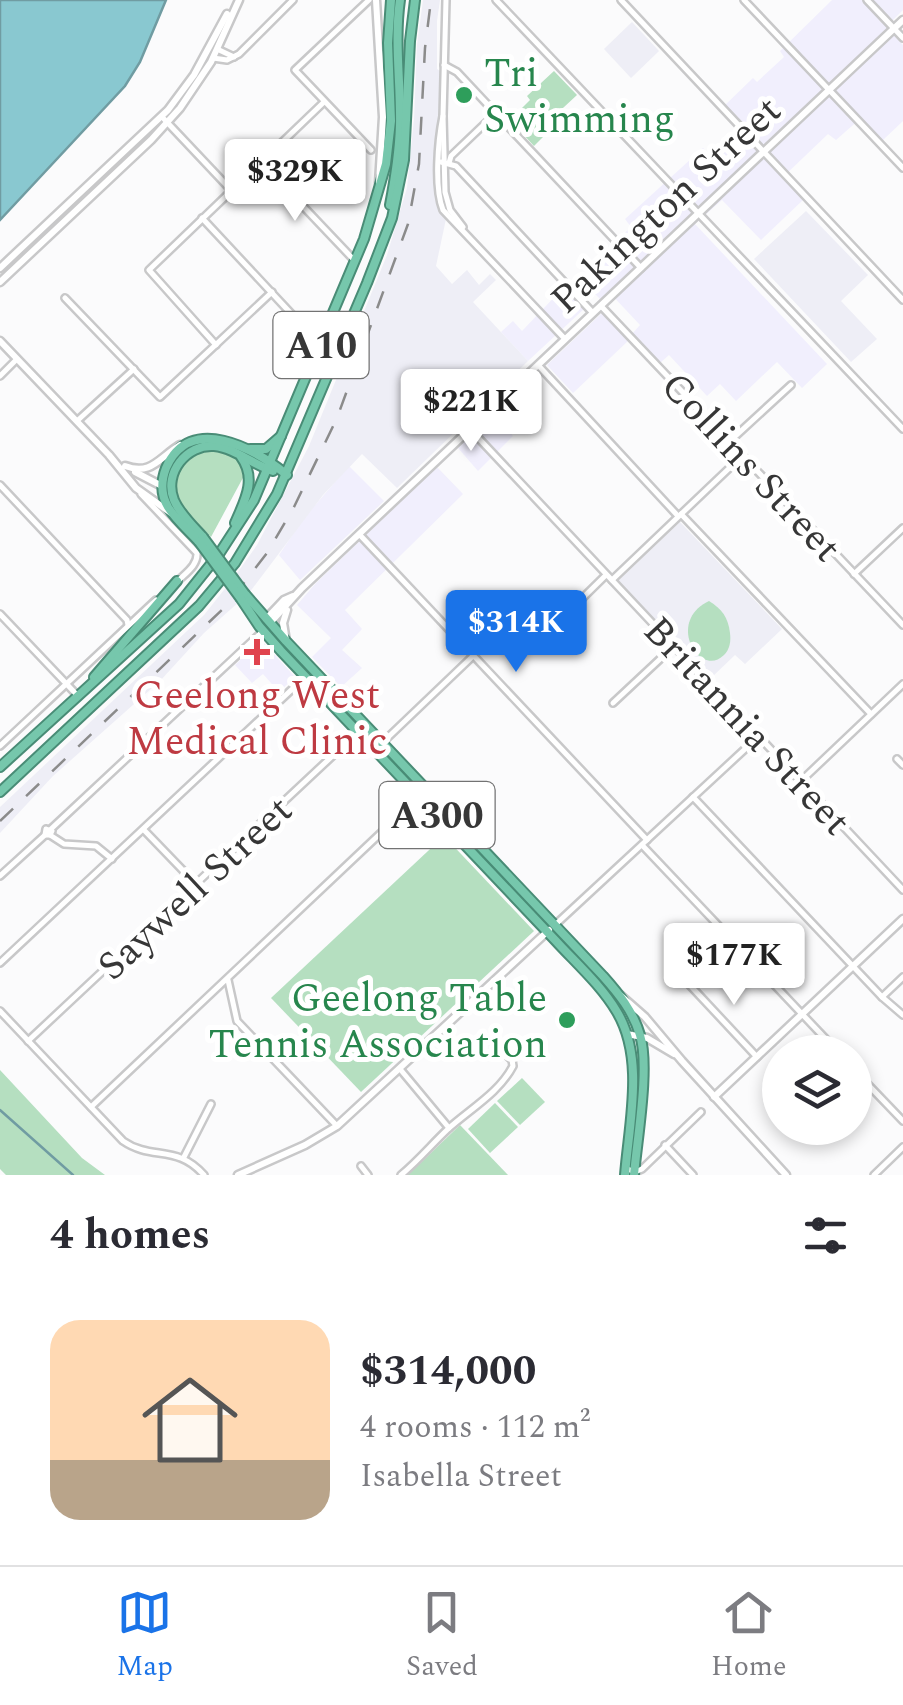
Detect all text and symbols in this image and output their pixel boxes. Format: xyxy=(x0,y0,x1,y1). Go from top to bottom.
place label: Tri Swimming xyxy=(484,44,675,151)
street label: Pakington Street xyxy=(537,82,796,329)
marker: Tri Swimming xyxy=(453,84,475,106)
pin: $329K xyxy=(225,139,365,224)
text: $329K xyxy=(247,147,343,196)
road number: A10 xyxy=(274,312,368,378)
street label: Collins Street xyxy=(645,358,855,577)
pin: $221K xyxy=(401,369,541,454)
text: $221K xyxy=(423,377,519,426)
pin: $314K xyxy=(446,590,586,675)
text: $314K xyxy=(468,598,564,647)
street label: Britannia Street xyxy=(628,603,865,851)
marker: Geelong West Medical Clinic xyxy=(244,639,270,665)
place label: Geelong West Medical Clinic xyxy=(127,666,387,773)
street label: Saywell Street xyxy=(84,782,307,996)
road number: A300 xyxy=(380,782,494,848)
pin: $177K xyxy=(664,923,804,1008)
text: $177K xyxy=(686,931,782,980)
place label: Geelong Table Tennis Association xyxy=(208,969,547,1076)
marker: Geelong Table Tennis Association xyxy=(556,1009,578,1031)
map controls xyxy=(762,1035,872,1145)
button: layers xyxy=(762,1035,872,1145)
text: 4 homes xyxy=(50,1204,210,1267)
icon: filters xyxy=(798,1208,853,1263)
text: $314,000 xyxy=(360,1340,536,1403)
icon: home xyxy=(130,1360,250,1480)
text: 4 rooms · 112 m² xyxy=(360,1403,590,1452)
text: Isabella Street xyxy=(360,1452,562,1501)
tab: Map xyxy=(117,1585,173,1688)
tab: Saved xyxy=(406,1585,478,1688)
tab: Home xyxy=(711,1585,786,1688)

